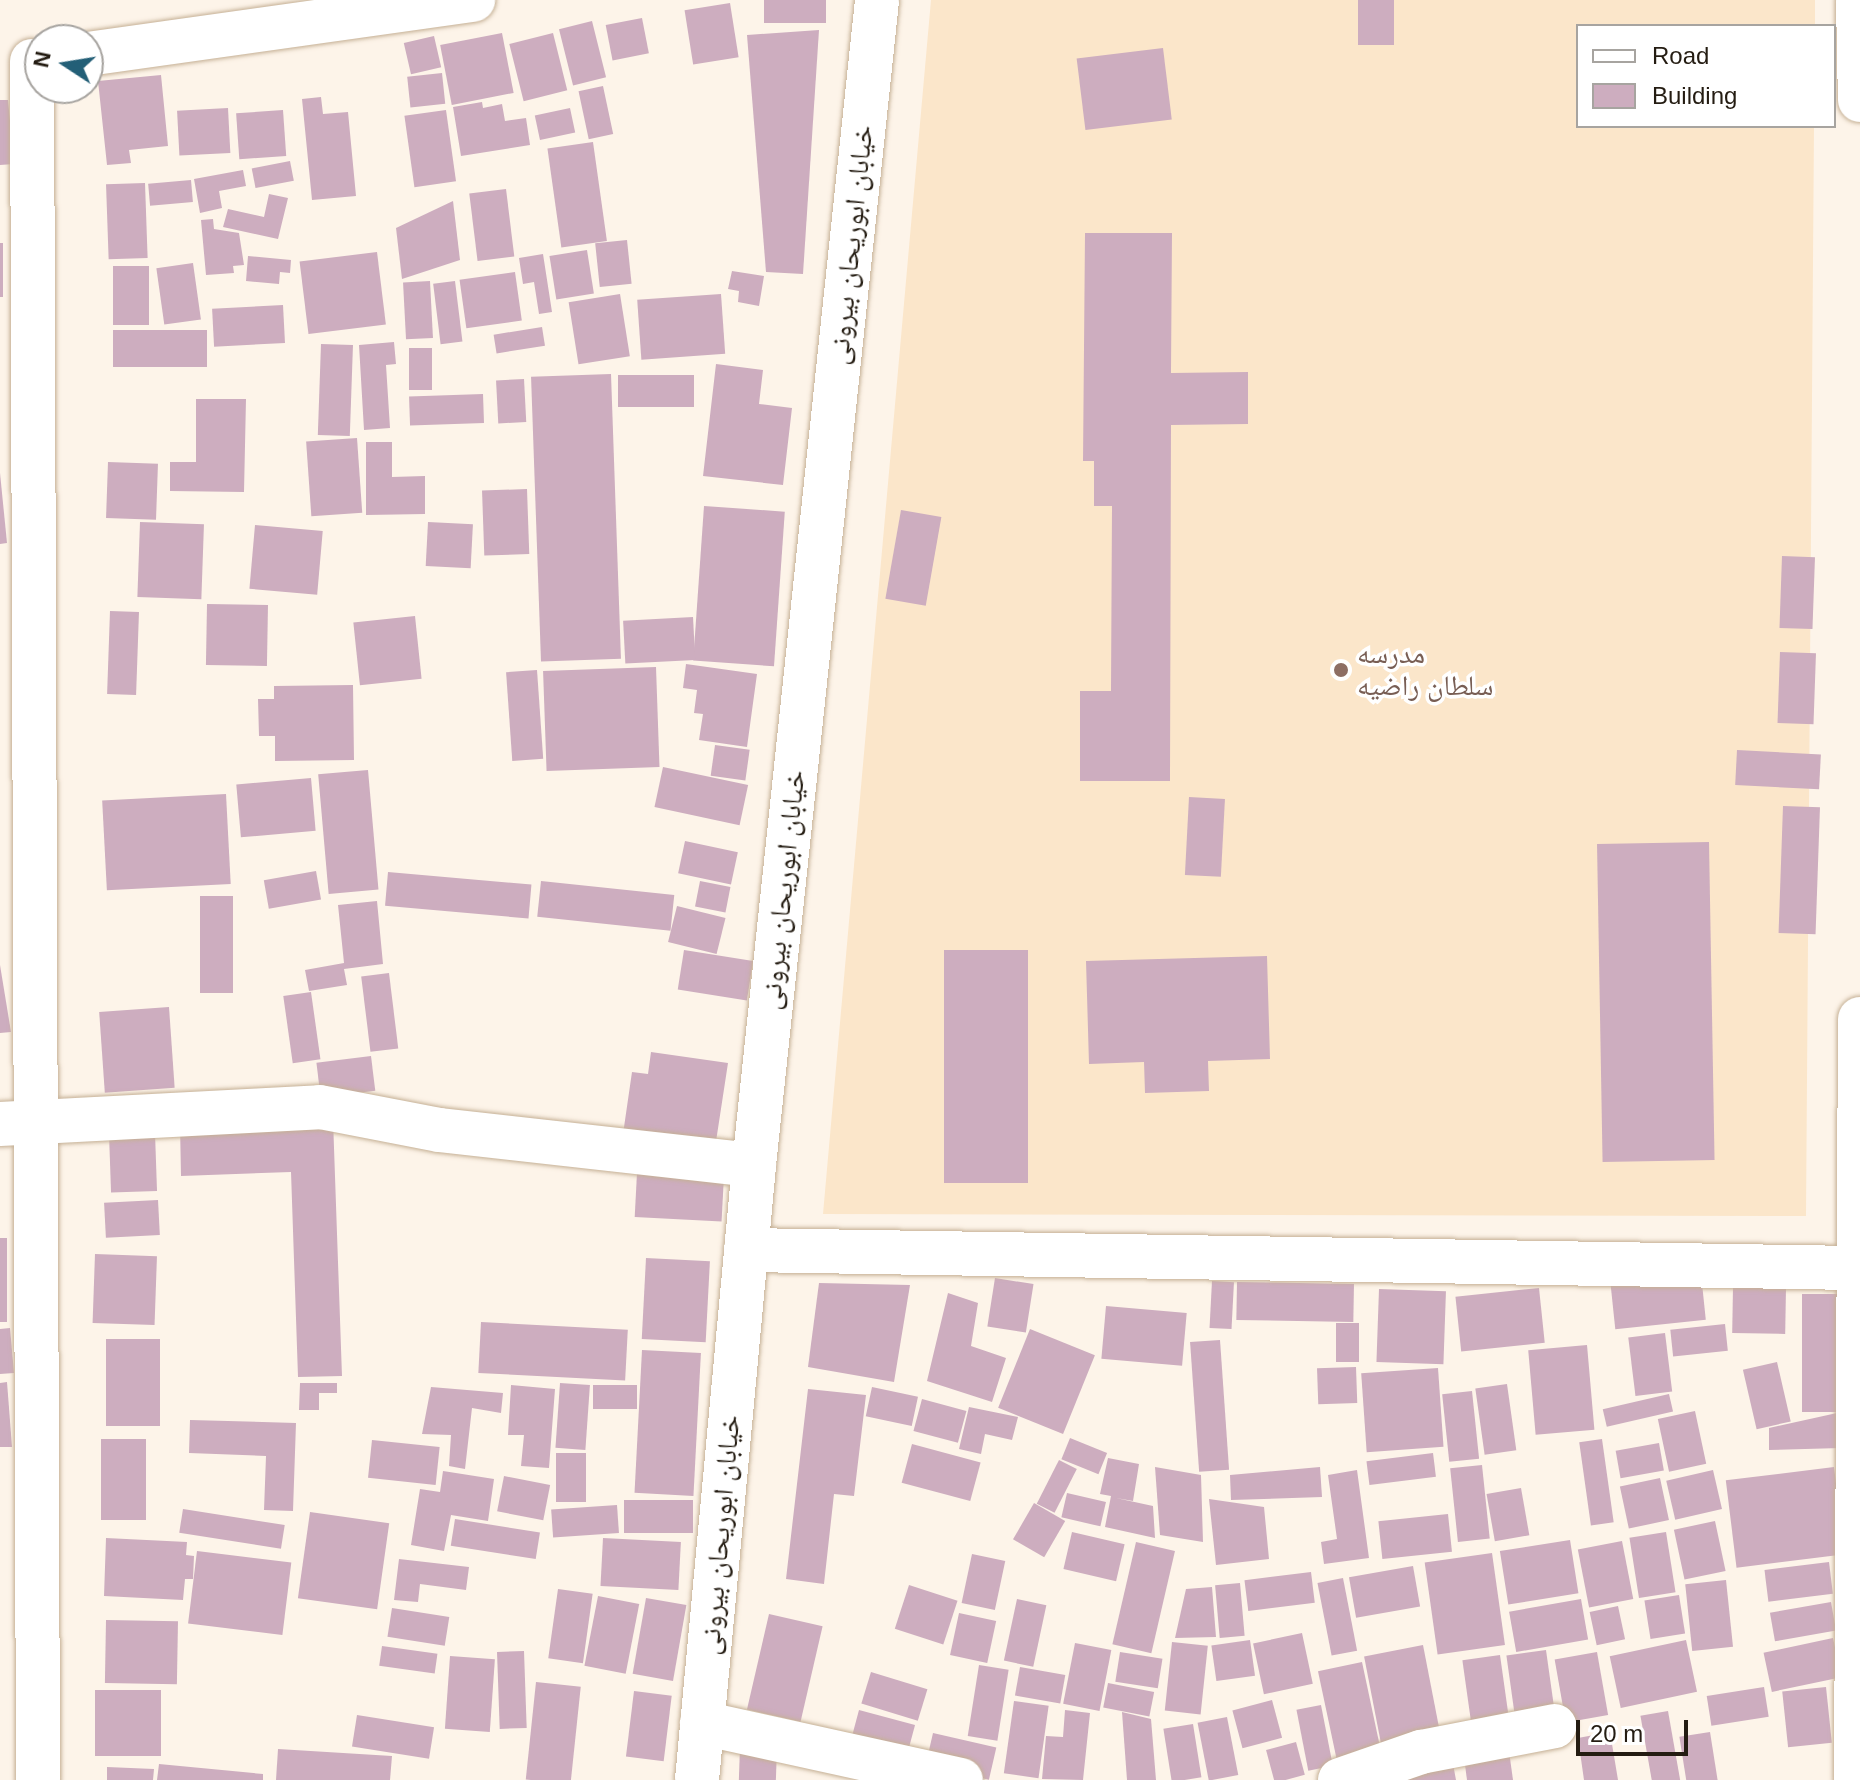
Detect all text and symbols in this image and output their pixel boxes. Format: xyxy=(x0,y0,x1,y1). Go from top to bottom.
north arrow xyxy=(24,24,104,104)
legend xyxy=(1576,24,1836,128)
text: Road xyxy=(1652,42,1709,69)
text: N xyxy=(28,49,56,70)
text: Building xyxy=(1652,82,1737,109)
street label: خیابان ابوریحان بیرونی xyxy=(822,123,880,367)
place label: مدرسه سلطان راضیه xyxy=(1357,637,1493,703)
marker: مدرسه سلطان راضیه xyxy=(1332,661,1350,679)
street label: خیابان ابوریحان بیرونی xyxy=(754,768,812,1012)
street label: خیابان ابوریحان بیرونی xyxy=(693,1414,747,1656)
scale bar xyxy=(1580,1704,1692,1754)
text: 20 m xyxy=(1590,1720,1643,1747)

